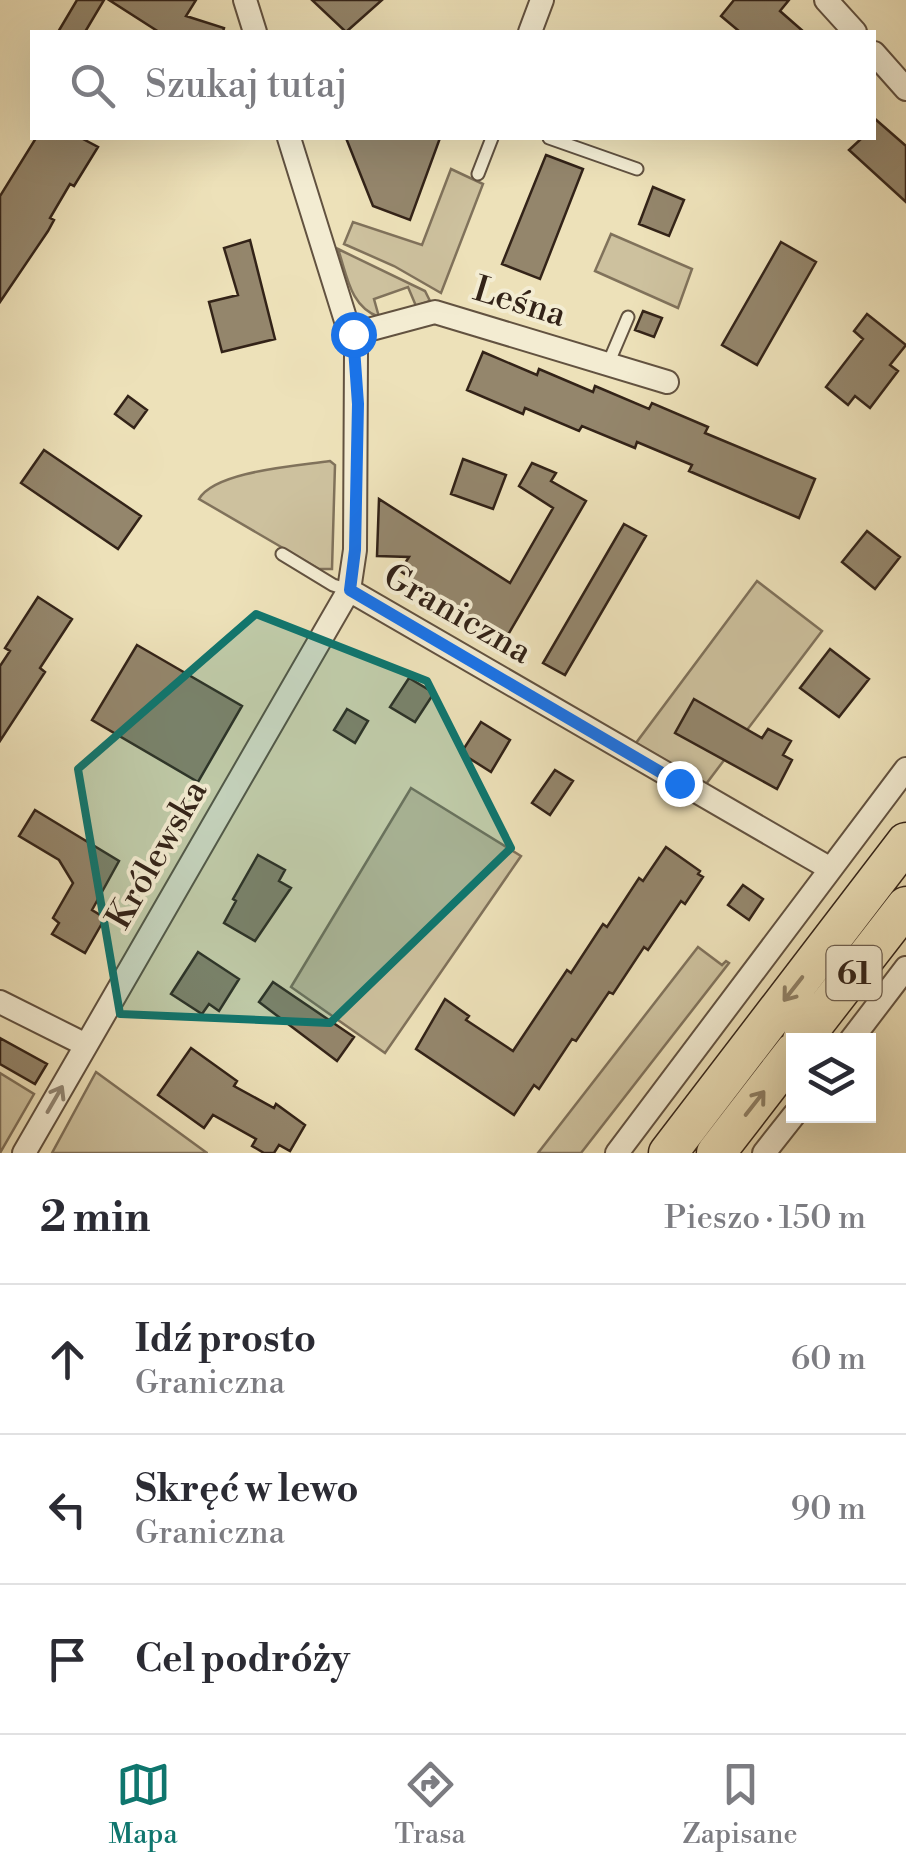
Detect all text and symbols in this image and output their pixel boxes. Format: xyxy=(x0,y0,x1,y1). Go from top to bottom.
search box xyxy=(30,30,876,140)
icon: search xyxy=(65,58,120,113)
text: Szukaj tutaj xyxy=(145,62,348,109)
street label: Leśna xyxy=(468,268,571,337)
route start xyxy=(331,312,377,358)
street label: Graniczna xyxy=(376,555,539,674)
route end xyxy=(657,761,703,807)
street label: Królewska xyxy=(97,772,217,937)
road number: 61 xyxy=(826,946,882,1000)
one-way arrow xyxy=(783,975,804,1002)
map controls xyxy=(786,1033,876,1123)
button: layers xyxy=(786,1033,876,1123)
one-way arrow xyxy=(45,1085,65,1114)
one-way arrow xyxy=(743,1090,765,1116)
text: 2 min xyxy=(40,1192,150,1245)
text: Pieszo · 150 m xyxy=(664,1198,866,1238)
text: Idź prosto xyxy=(135,1316,316,1363)
icon: ahead xyxy=(40,1332,95,1387)
text: 60 m xyxy=(791,1339,866,1379)
text: Graniczna xyxy=(135,1363,285,1403)
text: Skręć w lewo xyxy=(135,1466,359,1513)
icon: left xyxy=(40,1482,95,1537)
text: 90 m xyxy=(791,1489,866,1529)
text: Graniczna xyxy=(135,1513,285,1553)
icon: arrive xyxy=(40,1632,95,1687)
text: Cel podróży xyxy=(135,1636,350,1683)
tab: Mapa xyxy=(108,1757,178,1852)
tab: Trasa xyxy=(395,1757,466,1852)
tab: Zapisane xyxy=(682,1757,798,1852)

